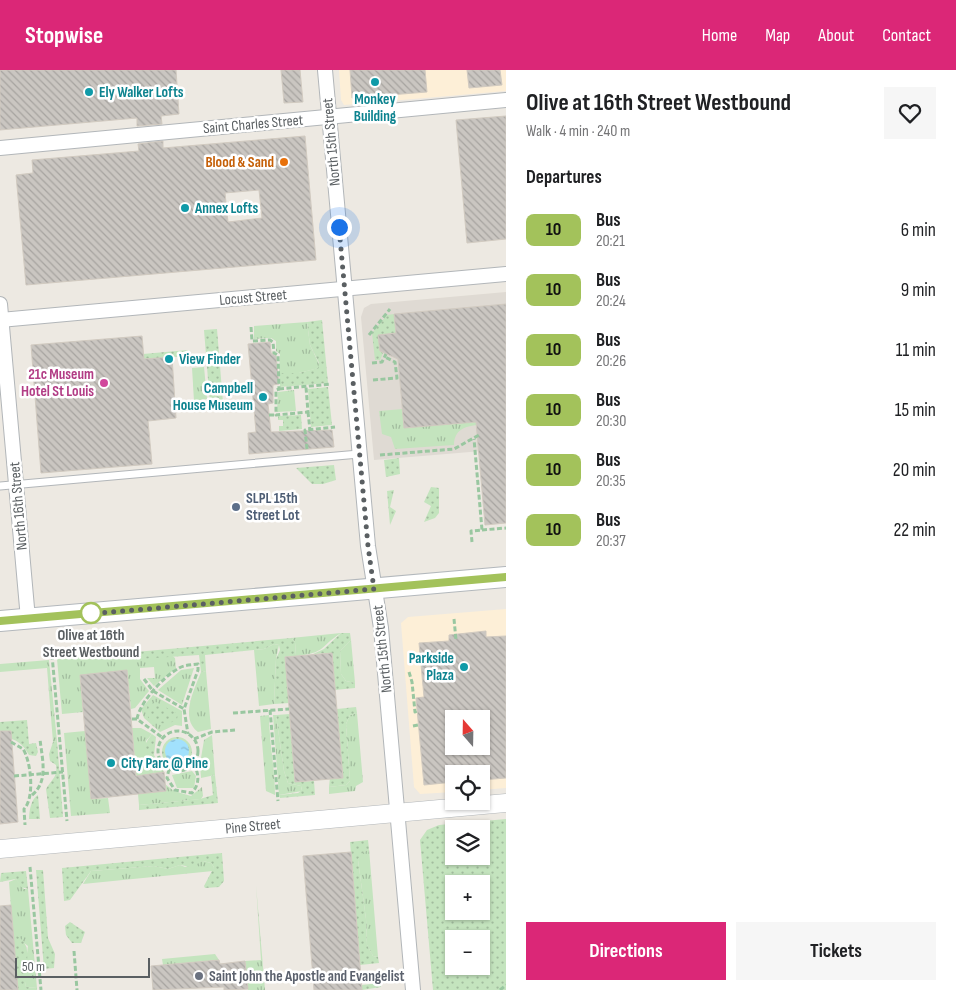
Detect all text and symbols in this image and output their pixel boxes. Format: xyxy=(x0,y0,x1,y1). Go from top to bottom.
text: Stopwise xyxy=(25,21,103,50)
text: Home xyxy=(702,25,737,46)
text: Map xyxy=(765,25,790,46)
text: About xyxy=(818,25,854,46)
text: Contact xyxy=(882,25,931,46)
marker: Monkey Building xyxy=(369,76,381,88)
place label: Ely Walker Lofts xyxy=(99,83,184,102)
marker: Ely Walker Lofts xyxy=(83,86,95,98)
button: heart xyxy=(884,87,936,139)
text: Olive at 16th Street Westbound xyxy=(526,88,791,117)
place label: Monkey Building xyxy=(354,90,397,126)
street label: North 15th Street xyxy=(318,97,345,187)
street label: Saint Charles Street xyxy=(202,111,304,138)
text: Walk · 4 min · 240 m xyxy=(526,122,630,141)
place label: Blood & Sand xyxy=(205,153,274,172)
marker: Blood & Sand xyxy=(278,156,290,168)
text: Departures xyxy=(526,166,602,189)
place label: Annex Lofts xyxy=(194,199,259,218)
marker: Annex Lofts xyxy=(179,202,191,214)
text: Bus xyxy=(596,209,621,232)
your location xyxy=(327,215,352,240)
text: 10 xyxy=(546,219,561,240)
text: 6 min xyxy=(901,219,936,242)
text: 20:21 xyxy=(596,232,625,251)
text: Bus xyxy=(596,269,621,292)
text: 10 xyxy=(546,279,561,300)
text: 9 min xyxy=(901,279,936,302)
street label: Locust Street xyxy=(218,285,288,310)
text: 20:24 xyxy=(596,292,626,311)
text: Bus xyxy=(596,329,621,352)
text: 10 xyxy=(546,339,561,360)
text: 11 min xyxy=(896,339,936,362)
place label: View Finder xyxy=(179,350,241,369)
text: 20:26 xyxy=(596,352,626,371)
marker: View Finder xyxy=(163,353,175,365)
place label: 21c Museum Hotel St Louis xyxy=(21,365,94,401)
marker: 21c Museum Hotel St Louis xyxy=(98,377,110,389)
place label: Campbell House Museum xyxy=(173,379,253,415)
text: Bus xyxy=(596,389,621,412)
marker: Campbell House Museum xyxy=(257,391,269,403)
text: 10 xyxy=(546,399,561,420)
text: 15 min xyxy=(895,399,936,422)
text: 20:30 xyxy=(596,412,626,431)
text: Bus xyxy=(596,449,621,472)
text: 10 xyxy=(546,459,561,480)
text: 20 min xyxy=(893,459,936,482)
street label: North 16th Street xyxy=(5,461,32,551)
text: 20:35 xyxy=(596,472,626,491)
place label: SLPL 15th Street Lot xyxy=(246,489,300,525)
marker: SLPL 15th Street Lot xyxy=(230,501,242,513)
text: Bus xyxy=(596,509,621,532)
text: 10 xyxy=(546,519,561,540)
text: 22 min xyxy=(893,519,936,542)
text: 20:37 xyxy=(596,532,626,551)
marker: Olive at 16th Street Westbound xyxy=(80,602,102,624)
street label: North 15th Street xyxy=(368,604,397,694)
place label: Olive at 16th Street Westbound xyxy=(43,626,139,662)
place label: Parkside Plaza xyxy=(409,649,454,685)
marker: Parkside Plaza xyxy=(458,661,470,673)
north arrow xyxy=(445,710,490,755)
map controls xyxy=(445,710,490,975)
place label: City Parc @ Pine xyxy=(121,754,208,773)
marker: City Parc @ Pine xyxy=(105,757,117,769)
button: locate xyxy=(445,765,490,810)
street label: Pine Street xyxy=(224,814,282,838)
button: layers xyxy=(445,820,490,865)
button: + xyxy=(445,875,490,920)
button: Directions xyxy=(526,922,726,980)
button: Tickets xyxy=(736,922,936,980)
button: − xyxy=(445,930,490,975)
scale bar xyxy=(15,955,150,978)
text: 50 m xyxy=(22,958,45,975)
place label: Saint John the Apostle and Evangelist xyxy=(209,967,405,986)
marker: Saint John the Apostle and Evangelist xyxy=(193,970,205,982)

